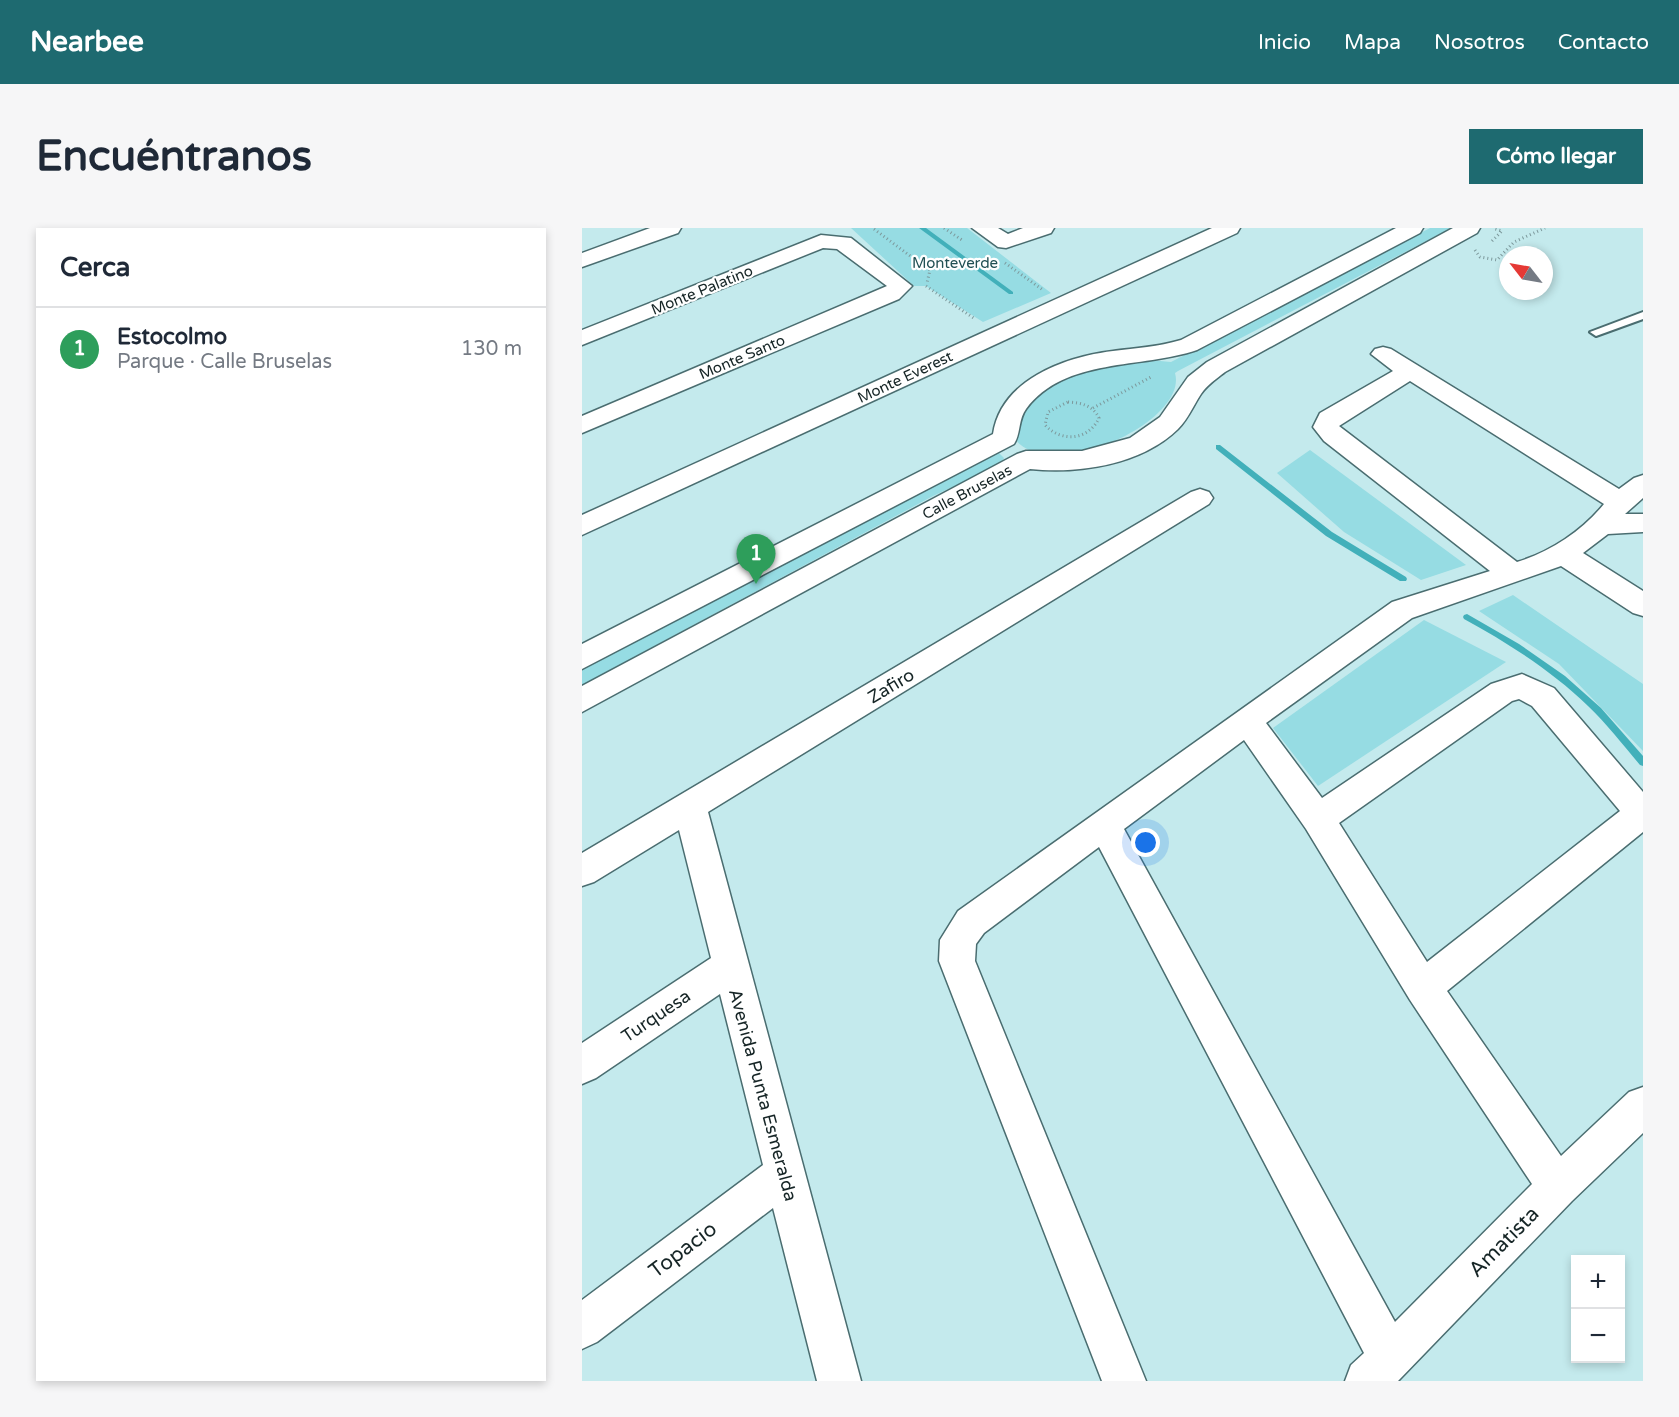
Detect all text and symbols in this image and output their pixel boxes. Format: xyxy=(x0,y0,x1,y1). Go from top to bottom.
text: Nearbee xyxy=(30,25,144,59)
text: Inicio xyxy=(1258,30,1311,55)
text: Mapa xyxy=(1344,30,1401,55)
text: Nosotros xyxy=(1434,30,1525,55)
text: Contacto xyxy=(1558,30,1649,55)
button: Cómo llegar xyxy=(1469,129,1643,184)
text: Encuéntranos xyxy=(36,131,312,182)
north arrow xyxy=(1499,246,1553,300)
text: Cerca xyxy=(60,252,130,283)
park label: Monteverde xyxy=(912,254,998,272)
street label: Monte Palatino xyxy=(648,261,756,319)
text: Estocolmo xyxy=(117,324,227,350)
street label: Monte Santo xyxy=(696,331,788,383)
text: 1 xyxy=(73,337,86,361)
text: 130 m xyxy=(461,337,522,361)
street label: Monte Everest xyxy=(855,347,956,407)
text: Parque · Calle Bruselas xyxy=(117,350,332,374)
street label: Calle Bruselas xyxy=(919,461,1015,523)
pin: 1 xyxy=(736,534,776,584)
street label: Zafiro xyxy=(864,664,918,708)
your location xyxy=(1131,828,1160,857)
street label: Turquesa xyxy=(617,985,695,1047)
street label: Avenida Punta Esmeralda xyxy=(724,986,802,1204)
street label: Amatista xyxy=(1464,1202,1544,1282)
street label: Topacio xyxy=(644,1216,722,1284)
map controls xyxy=(1571,1255,1625,1363)
button: + xyxy=(1571,1255,1625,1309)
button: − xyxy=(1571,1309,1625,1363)

